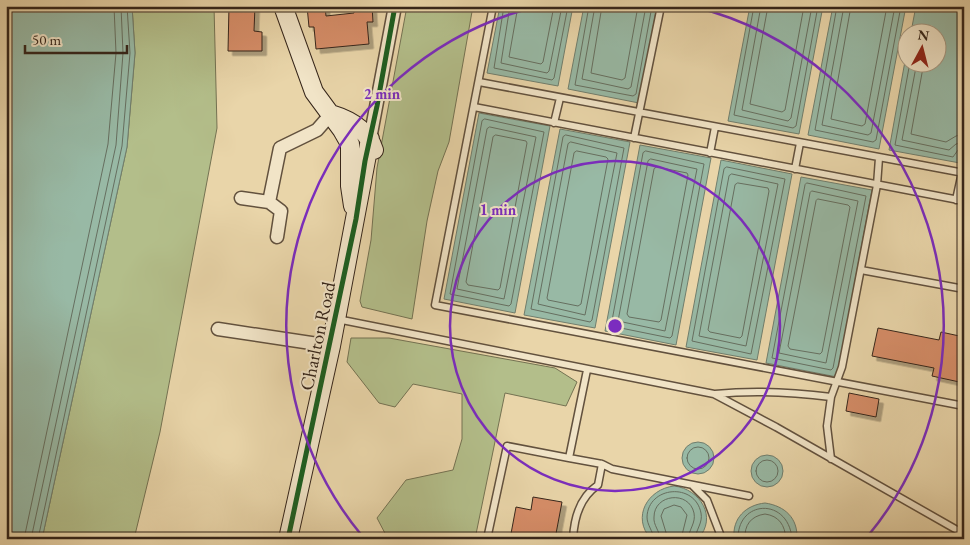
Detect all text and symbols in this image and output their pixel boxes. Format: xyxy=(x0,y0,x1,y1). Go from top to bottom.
scale bar xyxy=(25,22,128,54)
north arrow xyxy=(898,22,948,72)
text: N xyxy=(917,25,931,45)
text: 50 m xyxy=(32,30,61,49)
text: 2 min xyxy=(364,84,401,103)
text: 1 min xyxy=(480,200,517,219)
street label: Charlton Road xyxy=(294,279,341,393)
centre of rings xyxy=(606,317,624,335)

